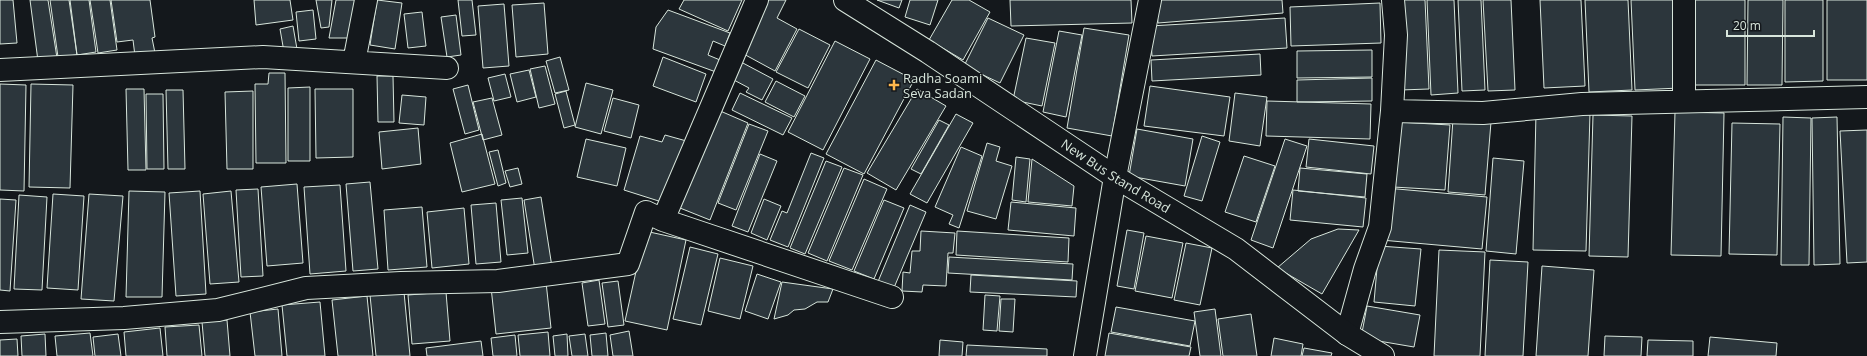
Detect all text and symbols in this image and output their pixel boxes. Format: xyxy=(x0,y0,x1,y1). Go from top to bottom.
scale bar xyxy=(1727,12,1814,38)
text: 20 m xyxy=(1733,17,1761,34)
place label: Radha Soami Seva Sadan xyxy=(903,69,982,102)
marker: Radha Soami Seva Sadan xyxy=(888,79,900,91)
street label: New Bus Stand Road xyxy=(1058,135,1174,217)

